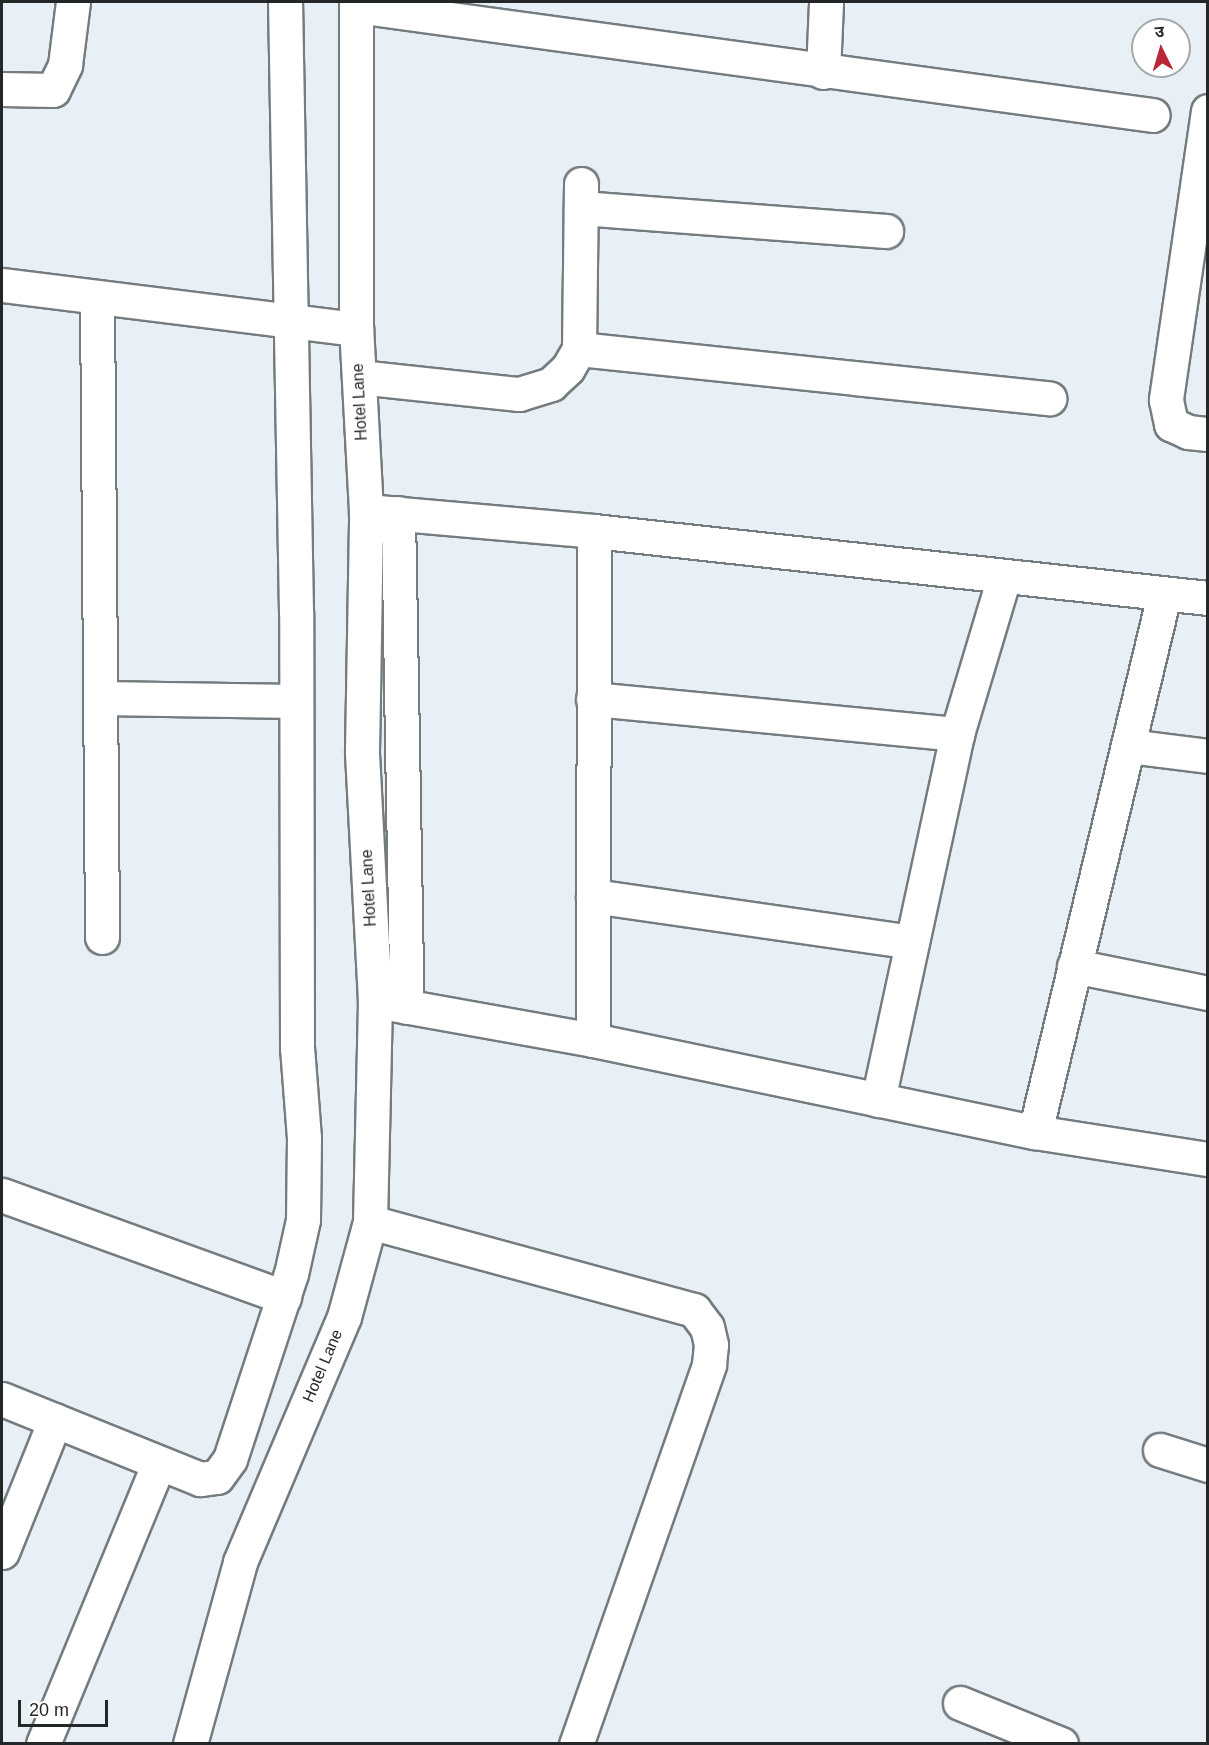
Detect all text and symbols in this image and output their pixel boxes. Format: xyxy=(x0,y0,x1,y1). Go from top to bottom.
north arrow xyxy=(1131,18,1191,78)
text: उ xyxy=(1154,23,1165,40)
street label: Hotel Lane xyxy=(348,363,372,441)
street label: Hotel Lane xyxy=(357,849,381,927)
street label: Hotel Lane xyxy=(299,1327,347,1405)
scale bar xyxy=(21,1688,111,1726)
text: 20 m xyxy=(29,1700,69,1720)

